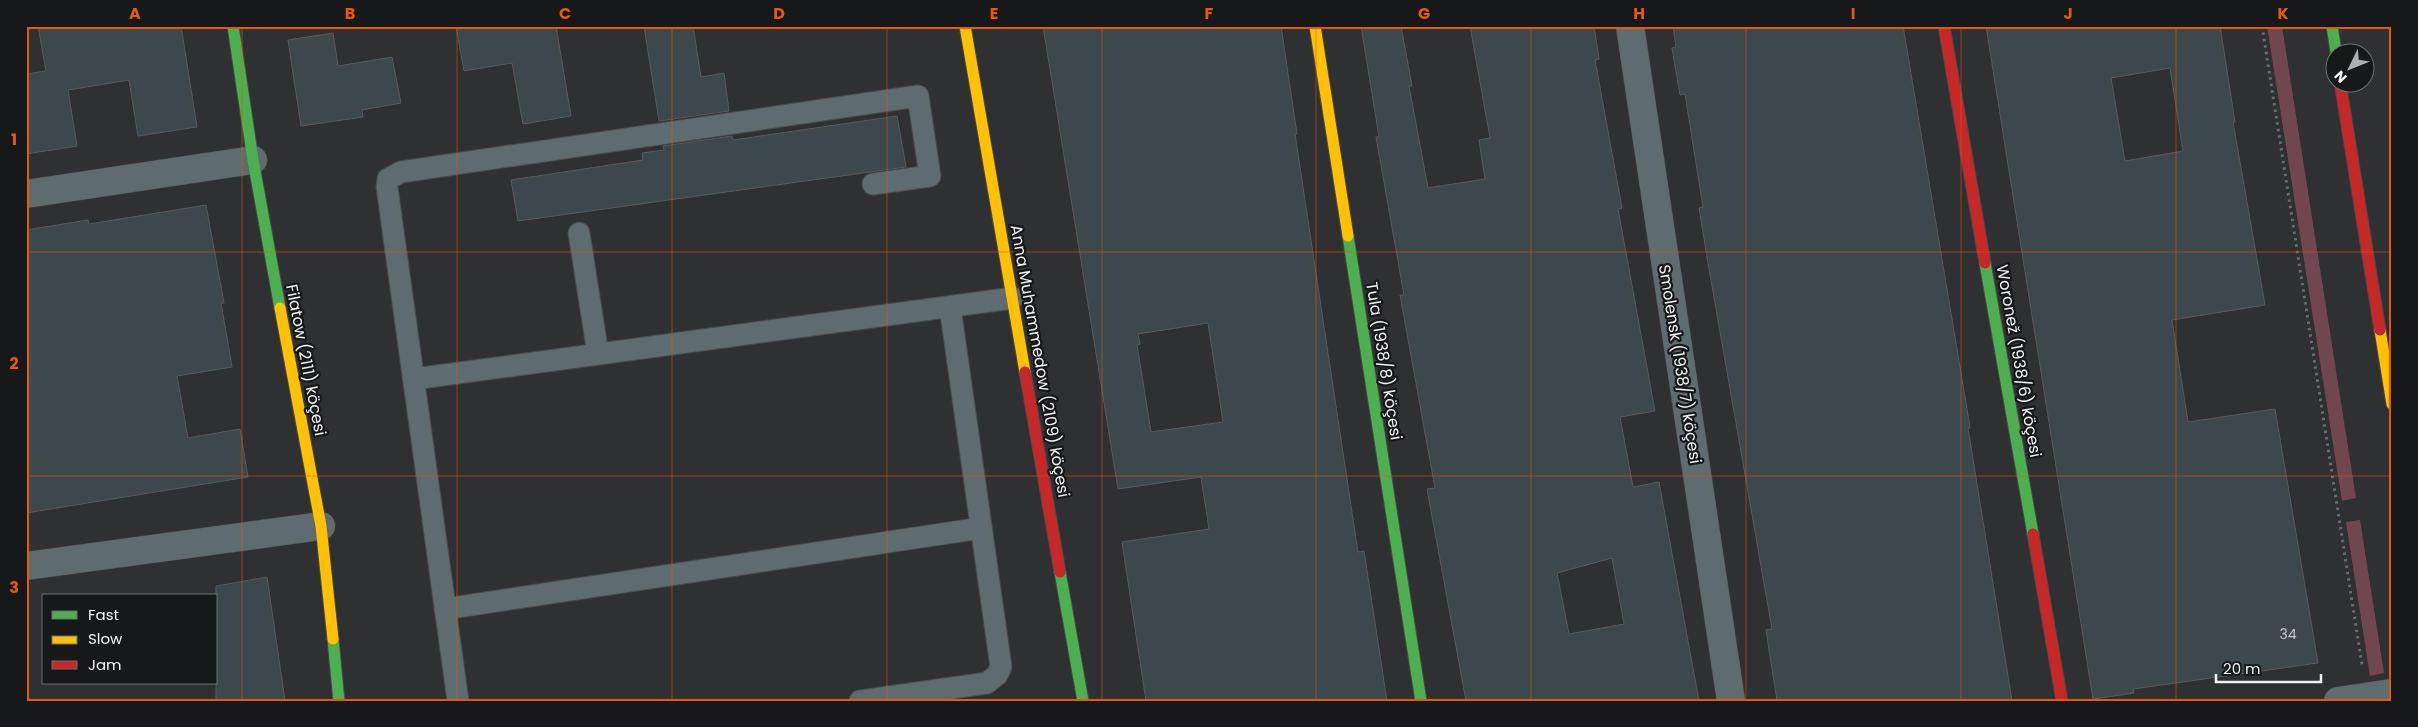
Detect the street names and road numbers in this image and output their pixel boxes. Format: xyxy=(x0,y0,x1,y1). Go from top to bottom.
street label: Anna Muhammedow (2109) köçesi xyxy=(1005,223,1075,499)
street label: Smolensk (1938/7) köçesi xyxy=(1653,263,1707,465)
street label: Woronež (1938/6) köçesi xyxy=(1991,263,2047,459)
street label: Tula (1938/8) köçesi xyxy=(1360,280,1408,442)
street label: Filatow (2111) köçesi xyxy=(280,282,332,438)

